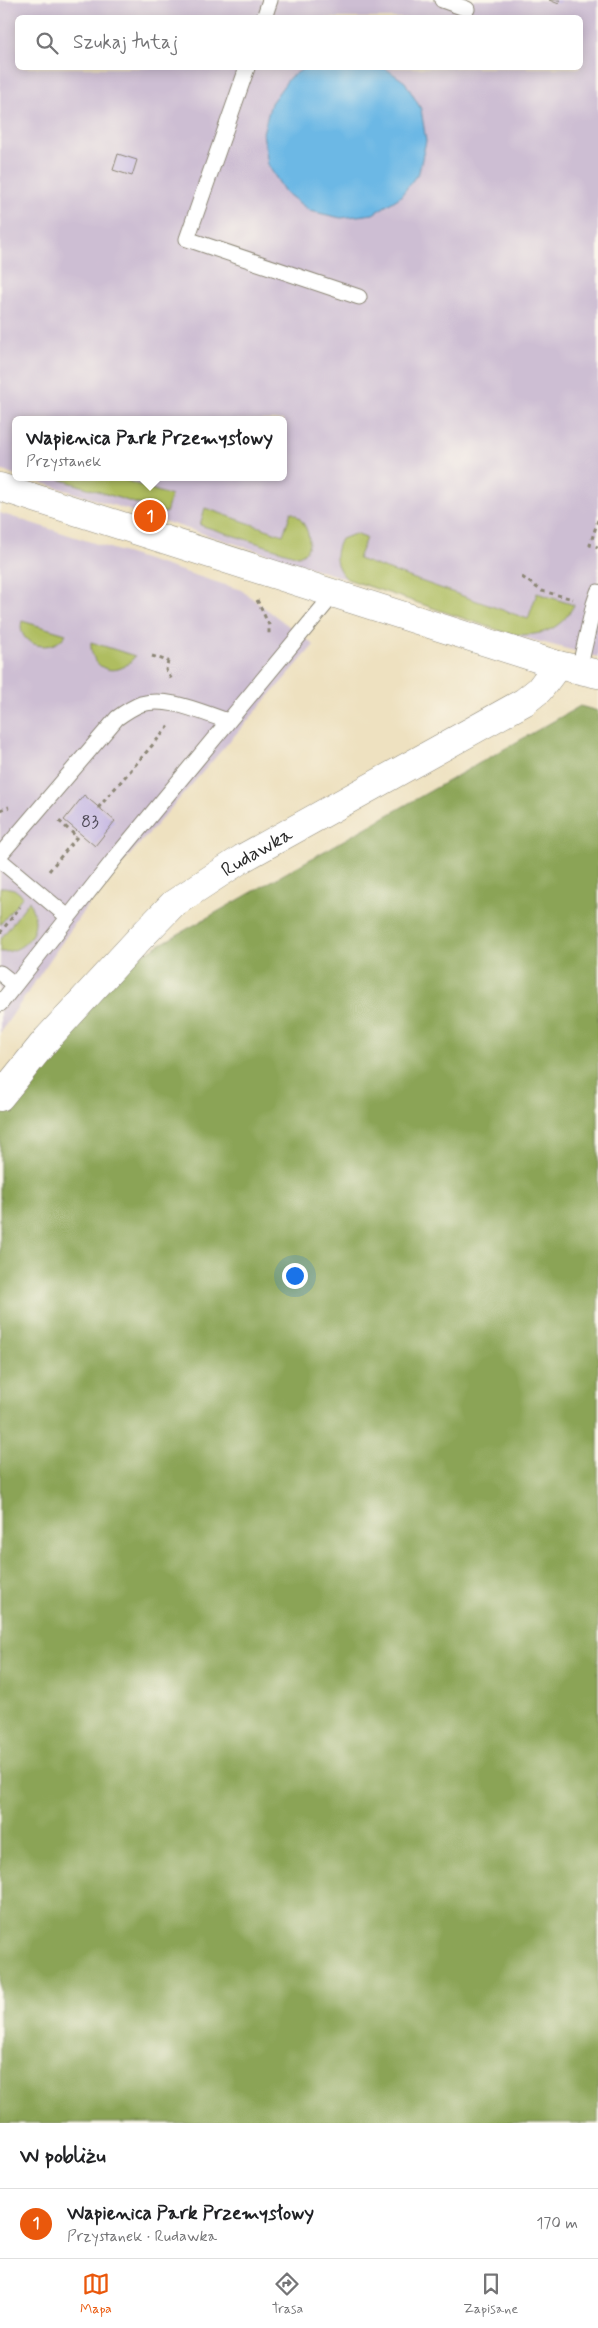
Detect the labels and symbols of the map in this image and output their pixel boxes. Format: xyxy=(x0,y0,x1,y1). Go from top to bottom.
pin: 1 xyxy=(134,497,166,535)
house number: 83 xyxy=(81,810,99,834)
street label: Rudawka xyxy=(216,821,298,884)
your location xyxy=(282,1263,308,1289)

